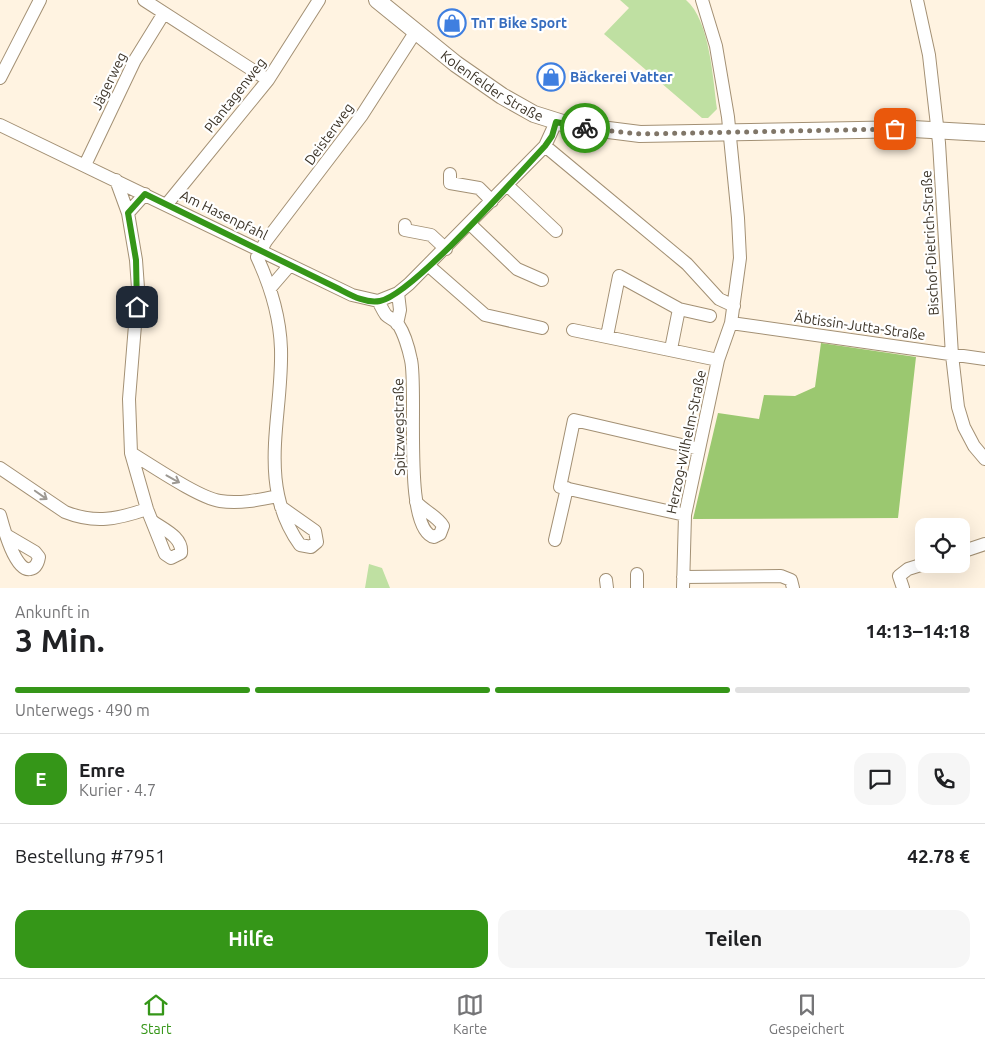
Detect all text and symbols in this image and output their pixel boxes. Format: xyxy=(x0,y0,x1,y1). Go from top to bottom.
shop icon: TnT Bike Sport xyxy=(437,8,467,38)
place label: TnT Bike Sport xyxy=(471,15,567,31)
street label: Kolenfelder Straße xyxy=(438,47,545,124)
street label: Jägerweg xyxy=(88,50,130,112)
street label: Plantagenweg xyxy=(201,54,269,136)
shop icon: Bäckerei Vatter xyxy=(536,62,566,92)
place label: Bäckerei Vatter xyxy=(570,69,673,85)
street label: Deisterweg xyxy=(301,100,357,168)
courier xyxy=(560,103,610,153)
pin xyxy=(874,108,916,150)
icon: bike xyxy=(571,114,599,142)
icon: bag xyxy=(881,115,909,143)
street label: Bischof-Dietrich-Straße xyxy=(918,170,942,316)
street label: Am Hasenpfahl xyxy=(178,187,271,243)
pin xyxy=(116,286,158,328)
icon: home xyxy=(123,293,151,321)
street label: Äbtissin-Jutta-Straße xyxy=(793,309,927,343)
street label: Herzog-Wilhelm-Straße xyxy=(663,369,709,515)
street label: Spitzwegstraße xyxy=(390,378,408,476)
one-way arrow xyxy=(165,474,180,484)
one-way arrow xyxy=(33,490,47,500)
map controls xyxy=(915,518,970,573)
button: locate xyxy=(915,518,970,573)
text: Ankunft in xyxy=(15,603,90,621)
text: 14:13–14:18 xyxy=(865,620,970,642)
text: 3 Min. xyxy=(15,622,105,658)
text: Unterwegs · 490 m xyxy=(15,701,150,719)
button: chat xyxy=(854,753,906,805)
button: phone xyxy=(918,753,970,805)
text: Emre xyxy=(79,759,125,781)
text: E xyxy=(35,768,47,790)
text: Kurier · 4.7 xyxy=(79,781,156,799)
text: Bestellung #7951 xyxy=(15,845,166,867)
text: 42.78 € xyxy=(907,845,970,867)
button: Hilfe xyxy=(15,910,488,968)
button: Teilen xyxy=(498,910,970,968)
tab: Start xyxy=(141,991,172,1037)
tab: Karte xyxy=(453,991,487,1037)
tab: Gespeichert xyxy=(769,991,844,1037)

